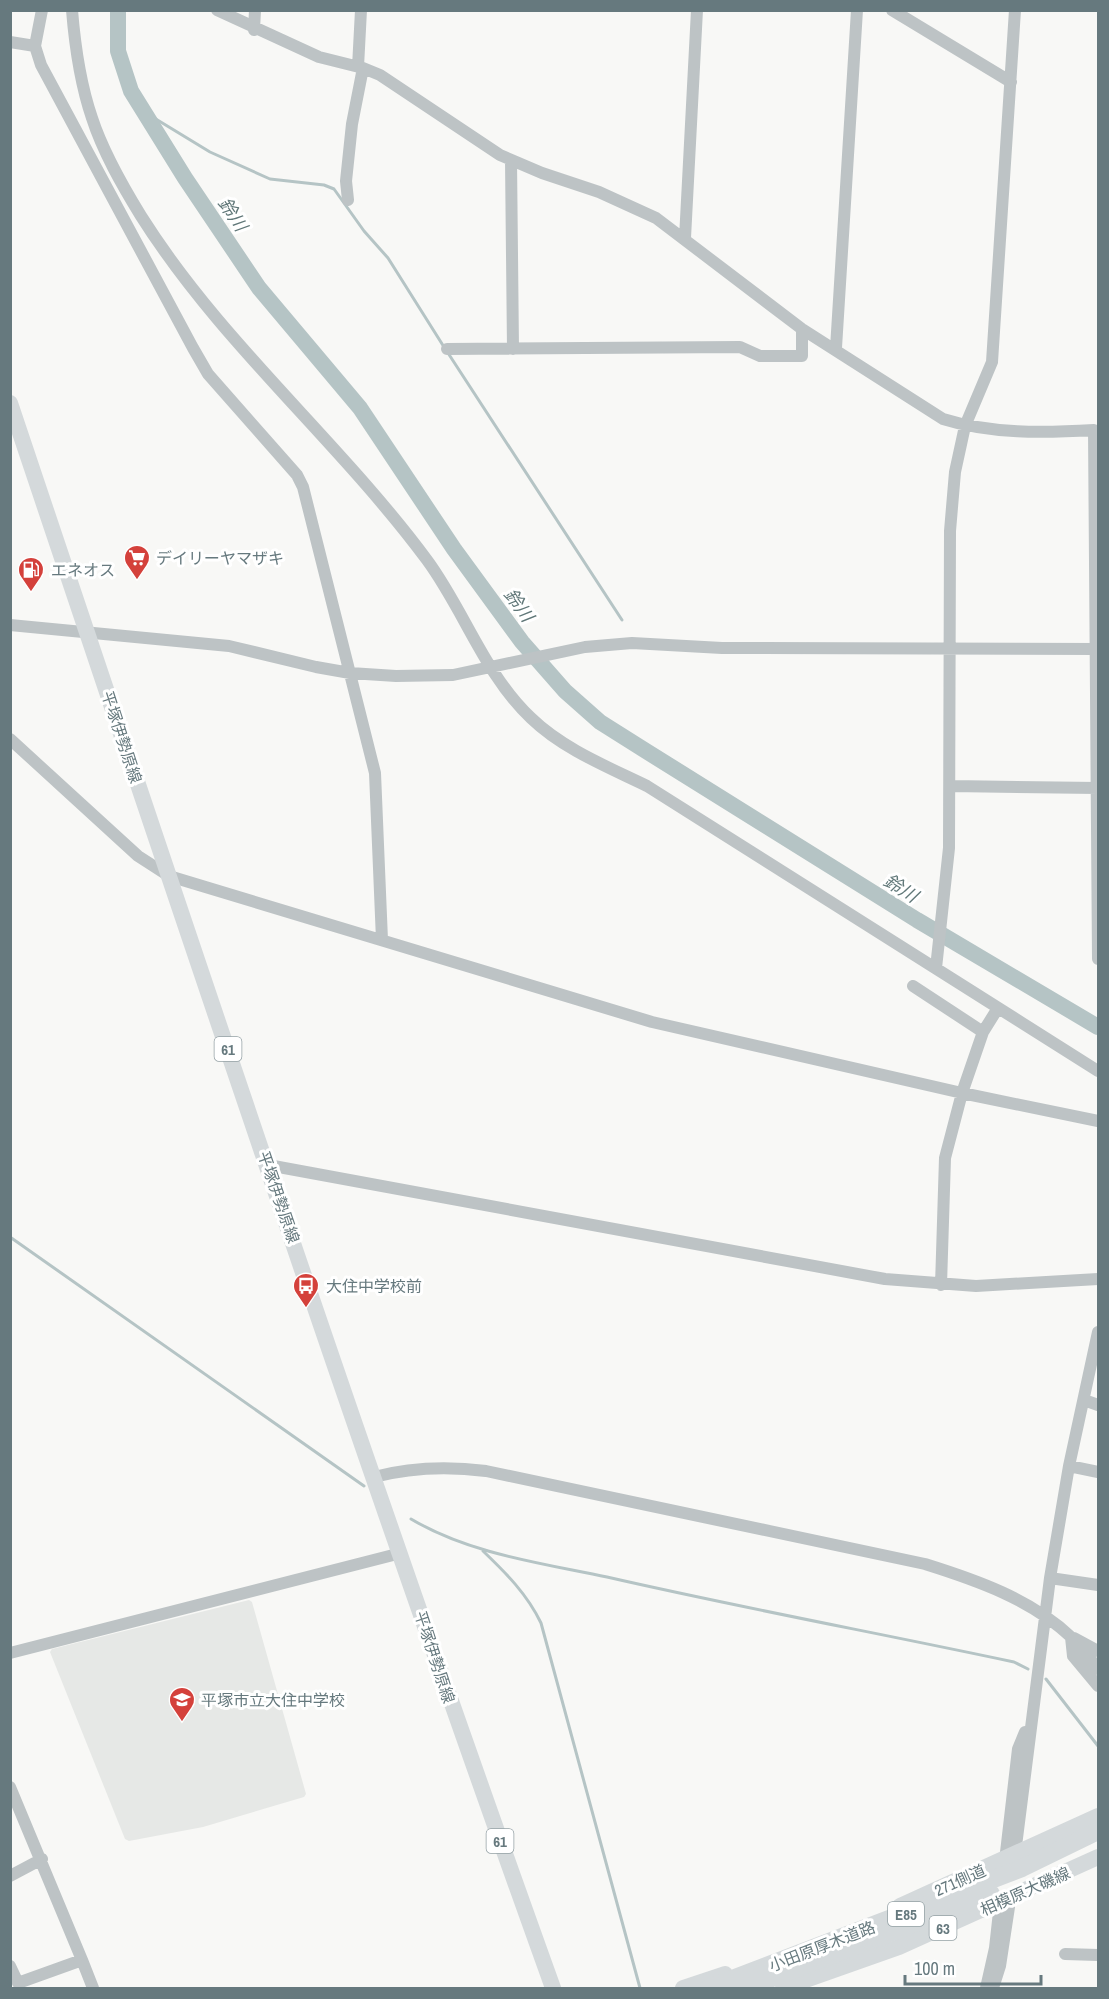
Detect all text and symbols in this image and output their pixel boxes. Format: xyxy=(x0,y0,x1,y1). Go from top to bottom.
water label: 鈴川 xyxy=(213,192,255,238)
supermarket icon: デイリーヤマザキ xyxy=(122,543,152,581)
place label: デイリーヤマザキ xyxy=(156,547,284,569)
fuel station icon: エネオス xyxy=(16,555,46,593)
place label: エネオス xyxy=(51,559,115,581)
water label: 鈴川 xyxy=(498,583,541,629)
street label: 平塚伊勢原線 xyxy=(97,688,147,786)
water label: 鈴川 xyxy=(879,868,925,909)
road number: 61 xyxy=(214,1037,242,1061)
street label: 平塚伊勢原線 xyxy=(253,1148,305,1246)
bus stop icon: 大住中学校前 xyxy=(291,1271,321,1309)
place label: 大住中学校前 xyxy=(326,1275,422,1297)
street label: 平塚伊勢原線 xyxy=(410,1608,460,1706)
school or university icon: 平塚市立大住中学校 xyxy=(167,1685,197,1723)
place label: 平塚市立大住中学校 xyxy=(201,1689,345,1711)
road number: 61 xyxy=(486,1829,514,1853)
street label: 271側道 xyxy=(931,1859,989,1901)
street label: 相模原大磯線 xyxy=(977,1861,1073,1921)
road number: E85 xyxy=(888,1902,924,1926)
street label: 小田原厚木道路 xyxy=(766,1916,878,1976)
road number: 63 xyxy=(930,1916,956,1940)
scale bar xyxy=(905,1948,1042,1986)
text: 100 m xyxy=(914,1956,955,1981)

